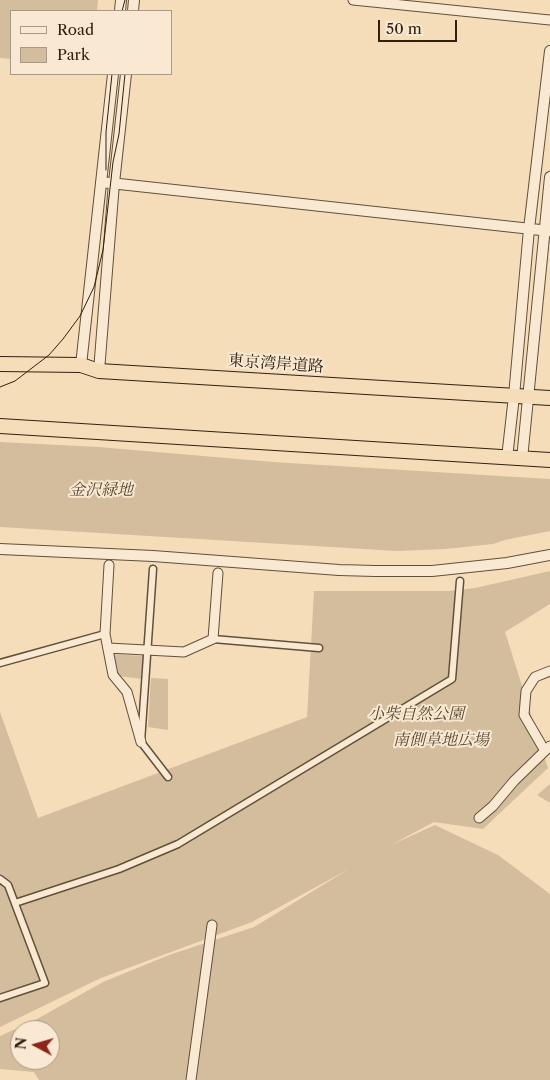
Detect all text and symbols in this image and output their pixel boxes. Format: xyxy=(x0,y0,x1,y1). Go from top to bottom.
legend xyxy=(10,10,172,75)
scale bar xyxy=(380,10,459,42)
text: 50 m xyxy=(386,19,422,38)
text: Road xyxy=(57,20,94,39)
text: Park xyxy=(57,45,90,64)
street label: 東京湾岸道路 xyxy=(227,351,325,377)
park label: 金沢緑地 xyxy=(69,480,133,500)
park label: 小柴自然公園 xyxy=(368,704,464,724)
park label: 南側草地広場 xyxy=(393,730,489,750)
north arrow xyxy=(10,1020,60,1070)
text: N xyxy=(11,1037,31,1051)

